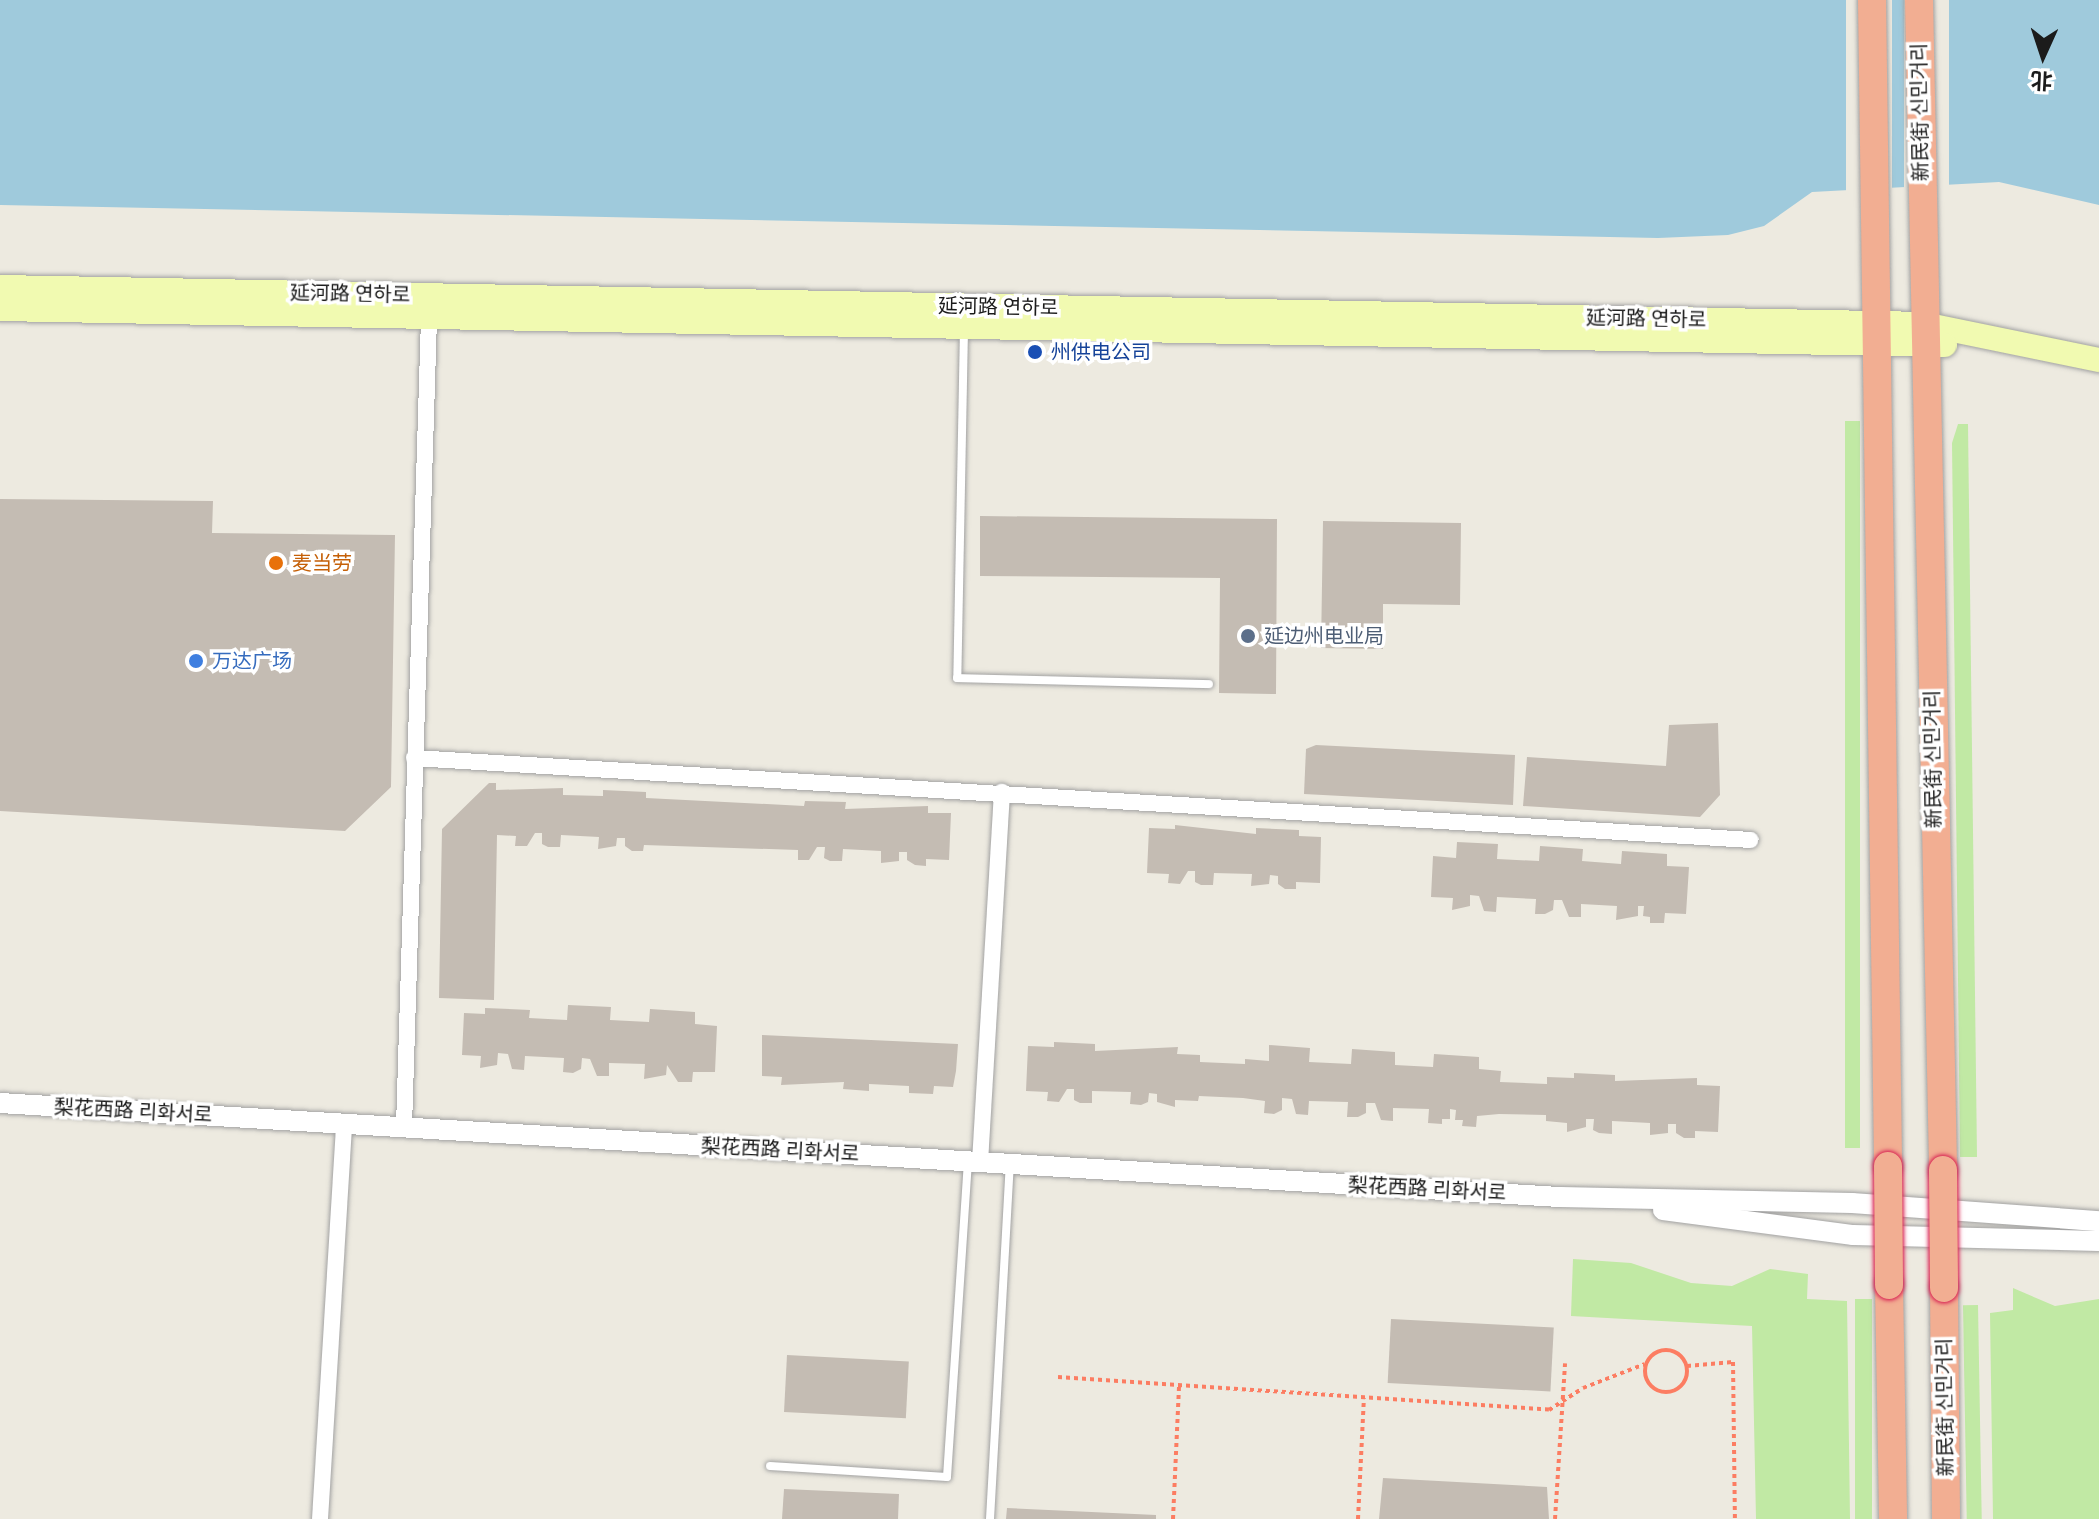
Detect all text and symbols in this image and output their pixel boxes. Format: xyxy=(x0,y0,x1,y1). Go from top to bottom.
north arrow xyxy=(2003,16,2083,96)
street label: 新民街 신민거리 xyxy=(1907,42,1933,182)
text: 北 xyxy=(2030,64,2054,96)
street label: 延河路 연하로 xyxy=(290,281,410,307)
street label: 延河路 연하로 xyxy=(938,294,1058,320)
street label: 延河路 연하로 xyxy=(1586,306,1706,332)
place label: 州供电公司 xyxy=(1051,340,1151,364)
marker: 州供电公司 xyxy=(1026,343,1044,361)
place label: 麦当劳 xyxy=(292,551,352,575)
marker: 麦当劳 xyxy=(267,554,285,572)
place label: 延边州电业局 xyxy=(1264,624,1384,648)
marker: 延边州电业局 xyxy=(1239,627,1257,645)
place label: 万达广场 xyxy=(212,649,292,673)
marker: 万达广场 xyxy=(187,652,205,670)
street label: 新民街 신민거리 xyxy=(1920,689,1946,829)
street label: 梨花西路 리화서로 xyxy=(53,1095,213,1127)
street label: 梨花西路 리화서로 xyxy=(700,1134,860,1166)
street label: 梨花西路 리화서로 xyxy=(1347,1173,1507,1205)
street label: 新民街 신민거리 xyxy=(1932,1337,1958,1477)

